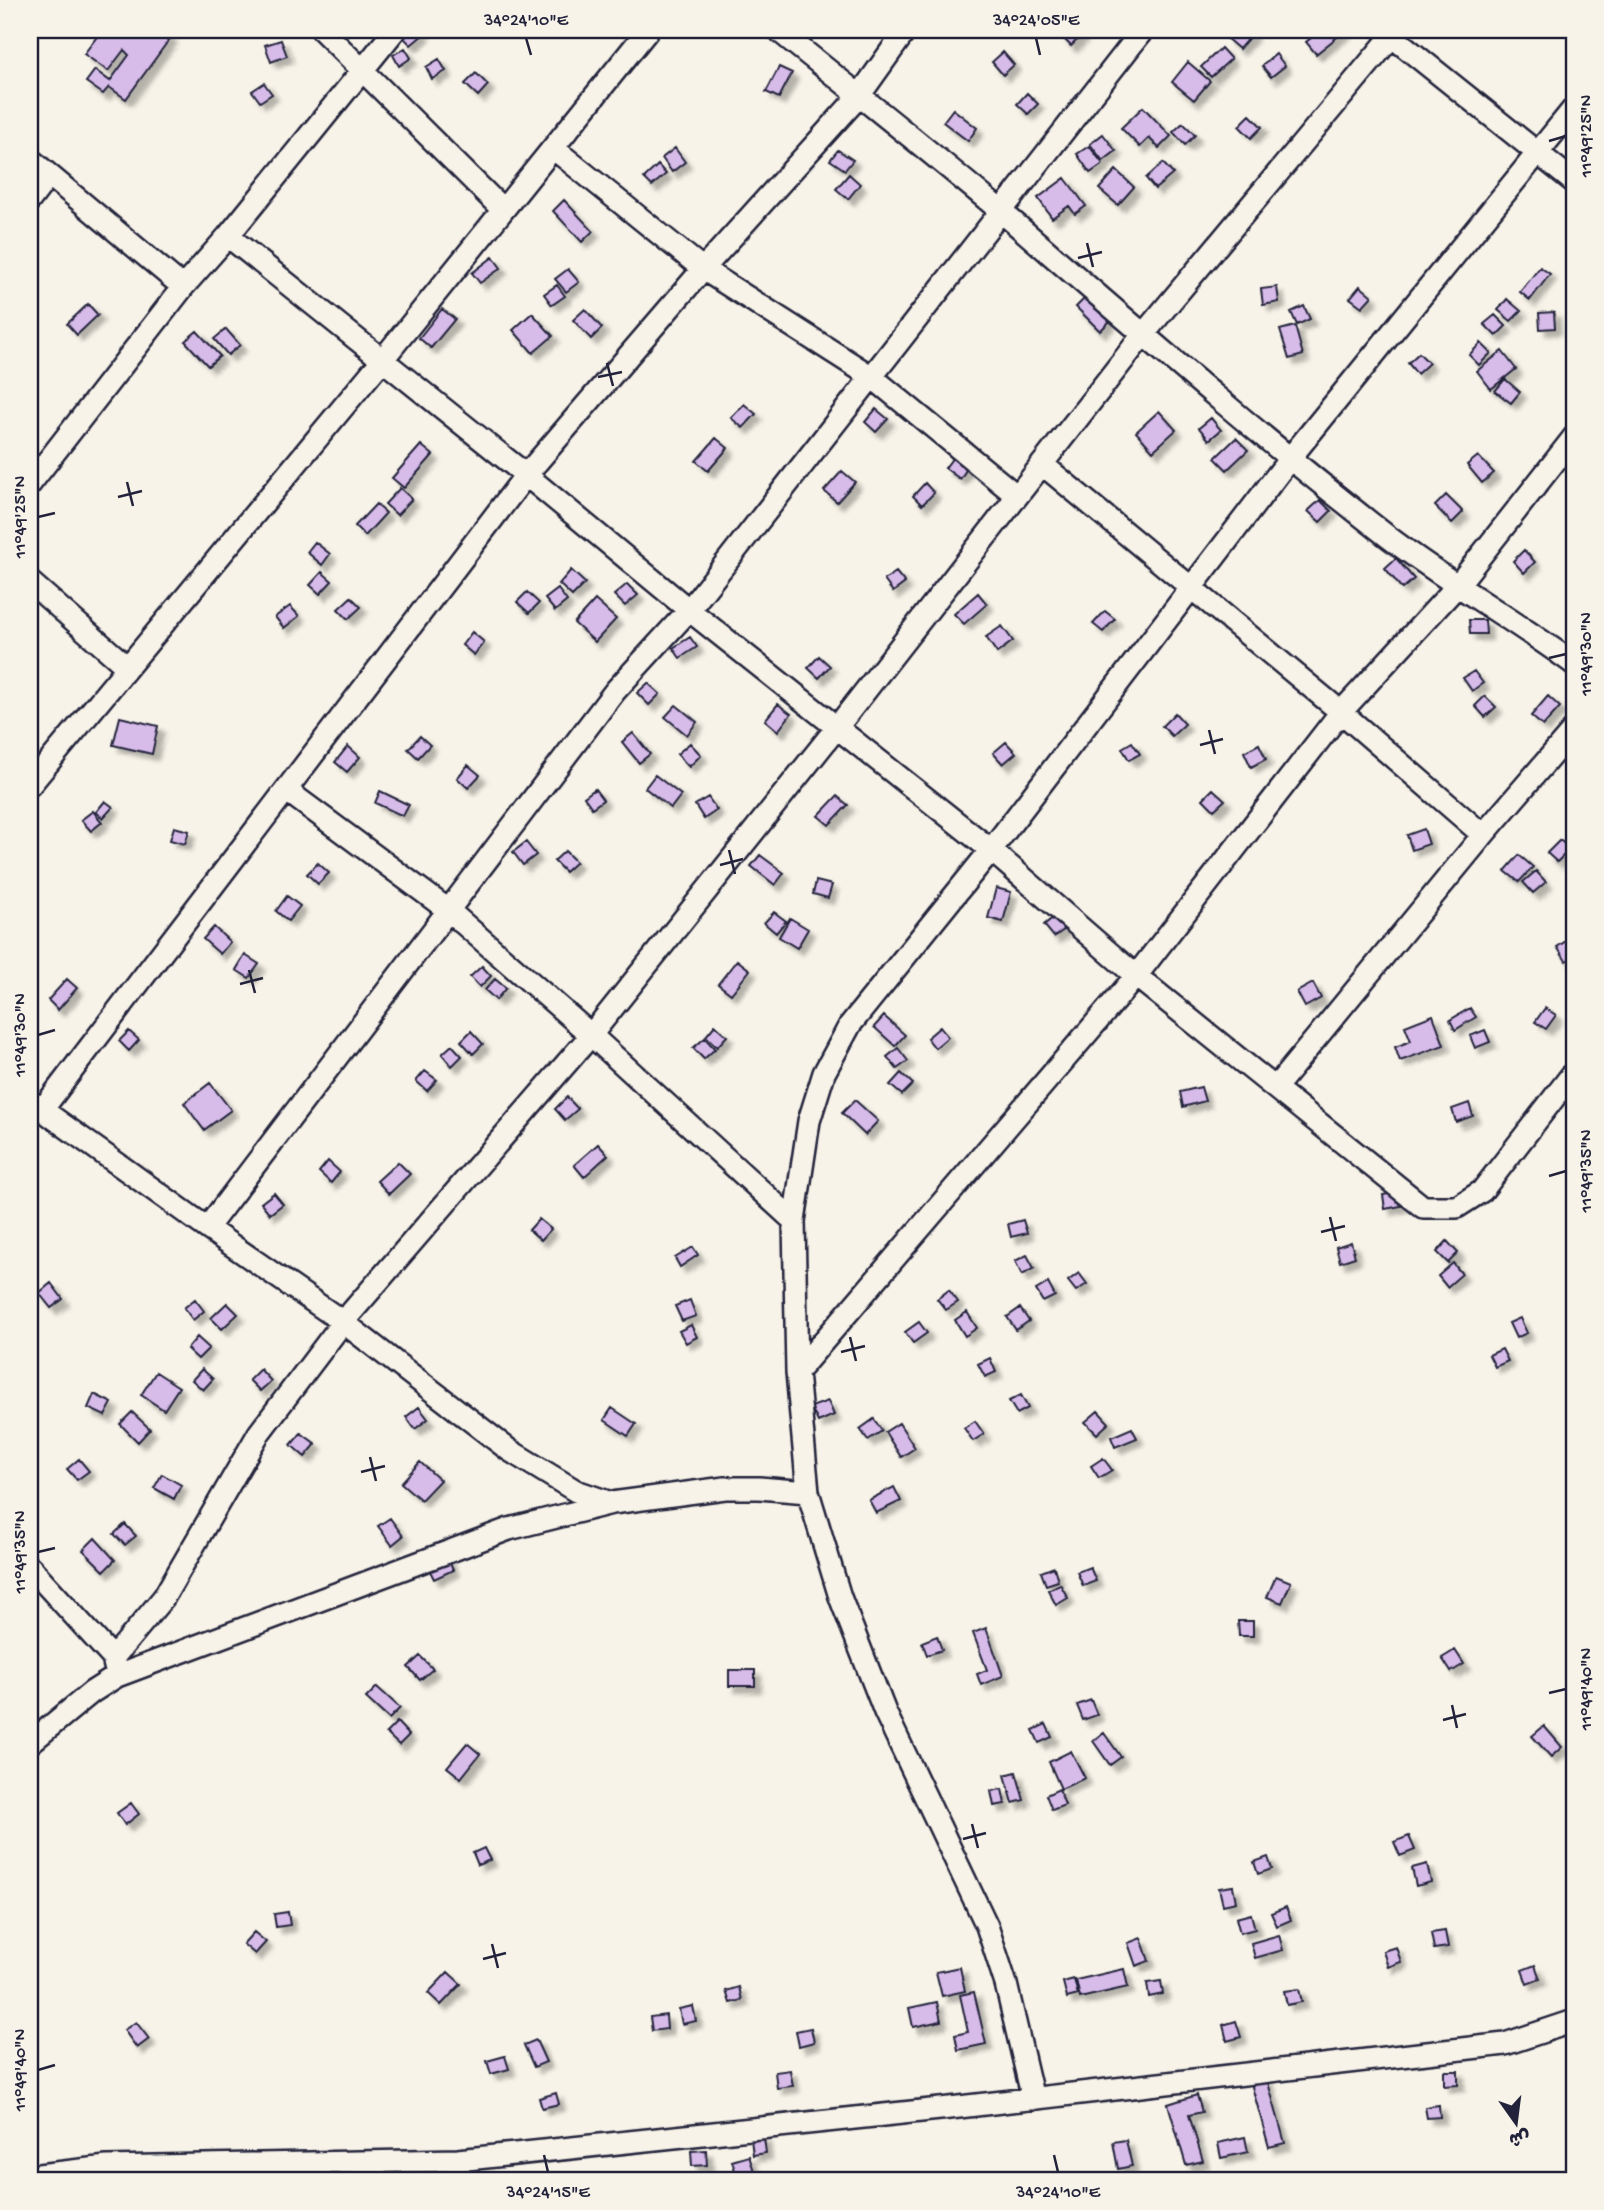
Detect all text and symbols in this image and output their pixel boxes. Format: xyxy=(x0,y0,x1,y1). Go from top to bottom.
text: 34°24'10"E xyxy=(483,11,569,32)
text: 34°24'05"E xyxy=(992,11,1080,32)
text: 11°49'25"N xyxy=(1577,95,1598,178)
text: 11°49'25"N xyxy=(11,476,32,559)
text: 11°49'30"N xyxy=(1577,612,1598,697)
text: 11°49'30"N xyxy=(11,993,32,1078)
text: 11°49'35"N xyxy=(1577,1130,1598,1213)
text: 11°49'35"N xyxy=(11,1511,32,1594)
text: 11°49'40"N xyxy=(1577,1648,1598,1731)
text: 11°49'40"N xyxy=(11,2029,32,2112)
north arrow xyxy=(1482,2088,1552,2158)
text: ش xyxy=(1506,2122,1532,2150)
text: 34°24'15"E xyxy=(505,2183,590,2204)
text: 34°24'10"E xyxy=(1015,2183,1101,2204)

